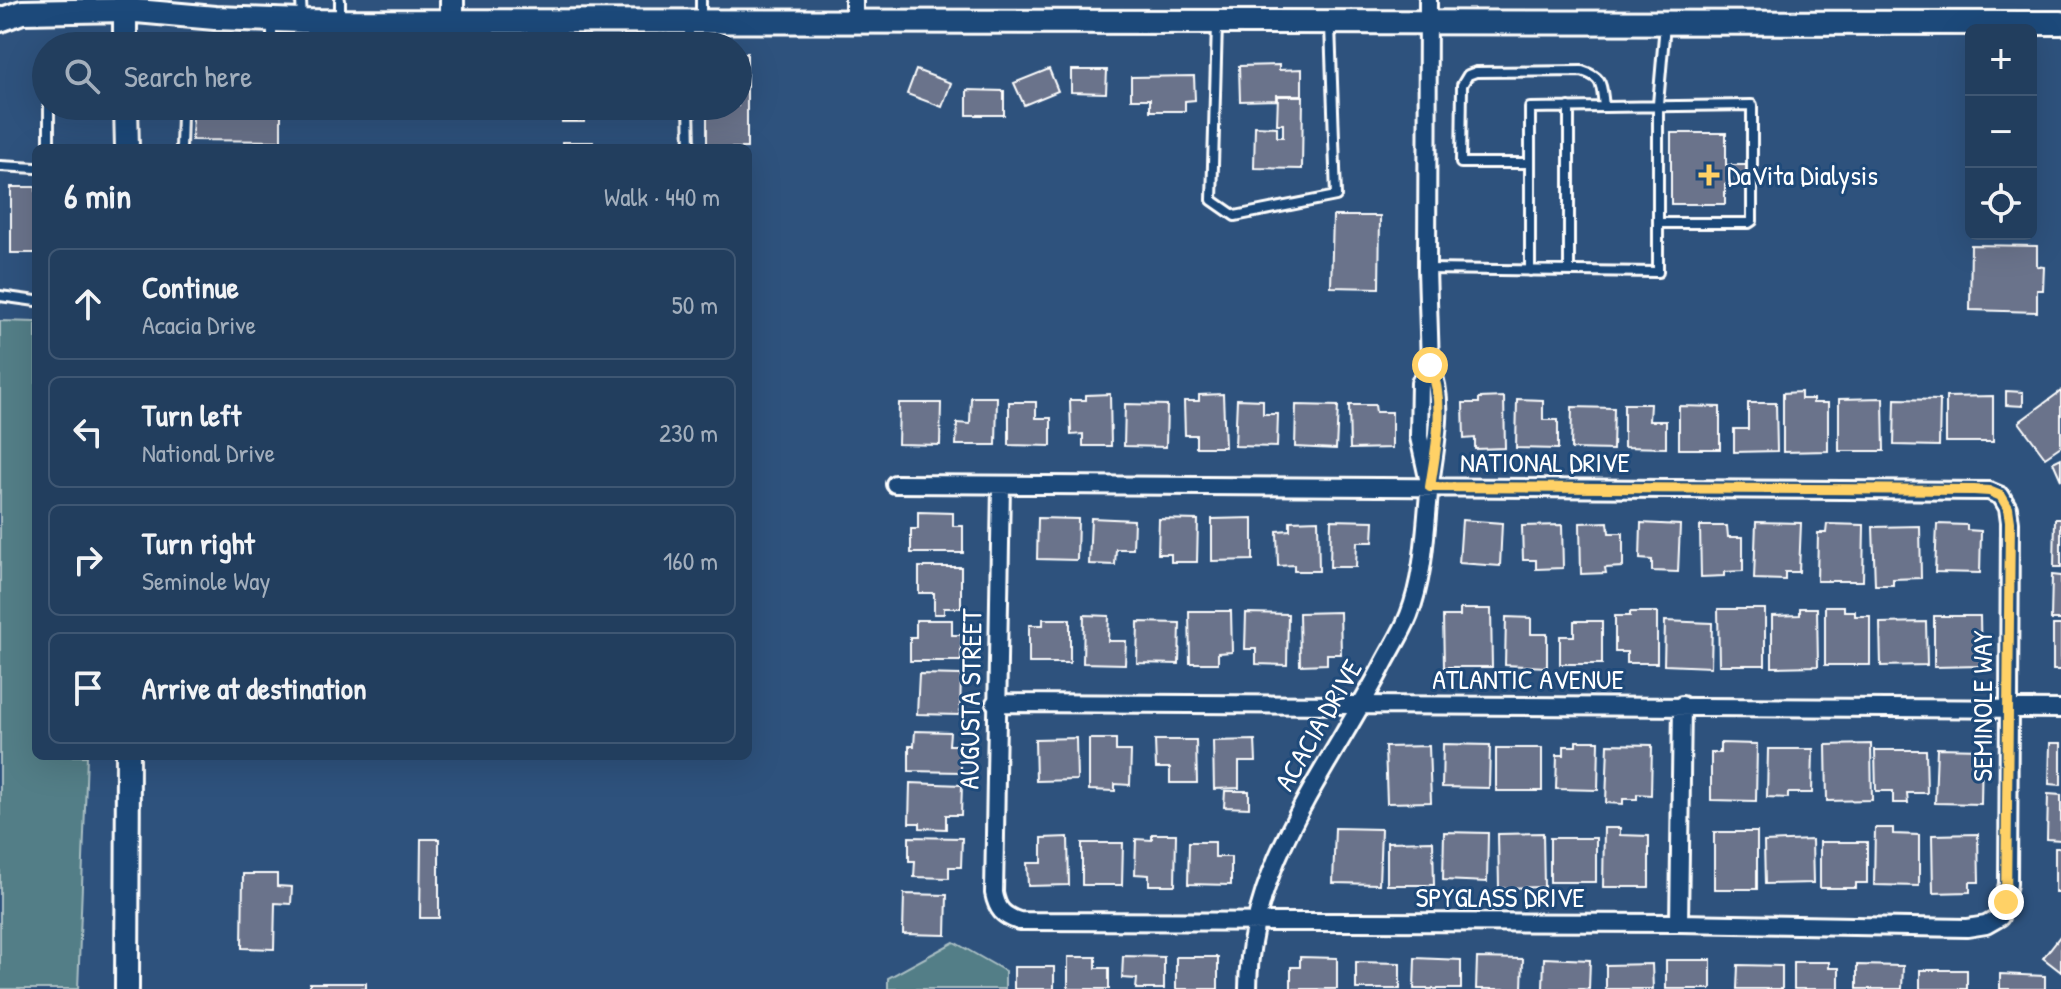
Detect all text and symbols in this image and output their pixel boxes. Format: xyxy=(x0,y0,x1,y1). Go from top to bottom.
map controls xyxy=(1965,24,2037,240)
button: + xyxy=(1965,24,2037,96)
search box xyxy=(32,32,752,120)
icon: search xyxy=(60,54,104,98)
text: Search here xyxy=(124,56,252,96)
button: − xyxy=(1965,96,2037,168)
place label: DaVita Dialysis xyxy=(1727,156,1878,194)
marker: DaVita Dialysis xyxy=(1698,164,1720,186)
button: locate xyxy=(1965,168,2037,240)
text: 6 min xyxy=(64,173,132,219)
text: Walk · 440 m xyxy=(604,179,720,214)
text: Continue xyxy=(142,267,239,307)
icon: ahead xyxy=(66,282,110,326)
text: 50 m xyxy=(672,287,718,322)
text: Acacia Drive xyxy=(142,307,256,342)
route start xyxy=(1412,347,1448,383)
text: Turn left xyxy=(142,395,241,435)
icon: left xyxy=(66,410,110,454)
text: 230 m xyxy=(659,415,718,450)
text: National Drive xyxy=(142,435,275,470)
street label: NATIONAL DRIVE xyxy=(1460,443,1630,481)
text: Turn right xyxy=(142,523,255,563)
icon: right xyxy=(66,538,110,582)
text: 160 m xyxy=(663,543,718,578)
text: Seminole Way xyxy=(142,563,270,598)
street label: AUGUSTA STREET xyxy=(949,608,991,790)
street label: SEMINOLE WAY xyxy=(1963,630,2001,782)
street label: ACACIA DRIVE xyxy=(1265,653,1371,797)
street label: ATLANTIC AVENUE xyxy=(1432,660,1624,698)
icon: arrive xyxy=(66,666,110,710)
text: Arrive at destination xyxy=(142,668,367,708)
street label: SPYGLASS DRIVE xyxy=(1415,878,1585,916)
route end xyxy=(1988,884,2024,920)

